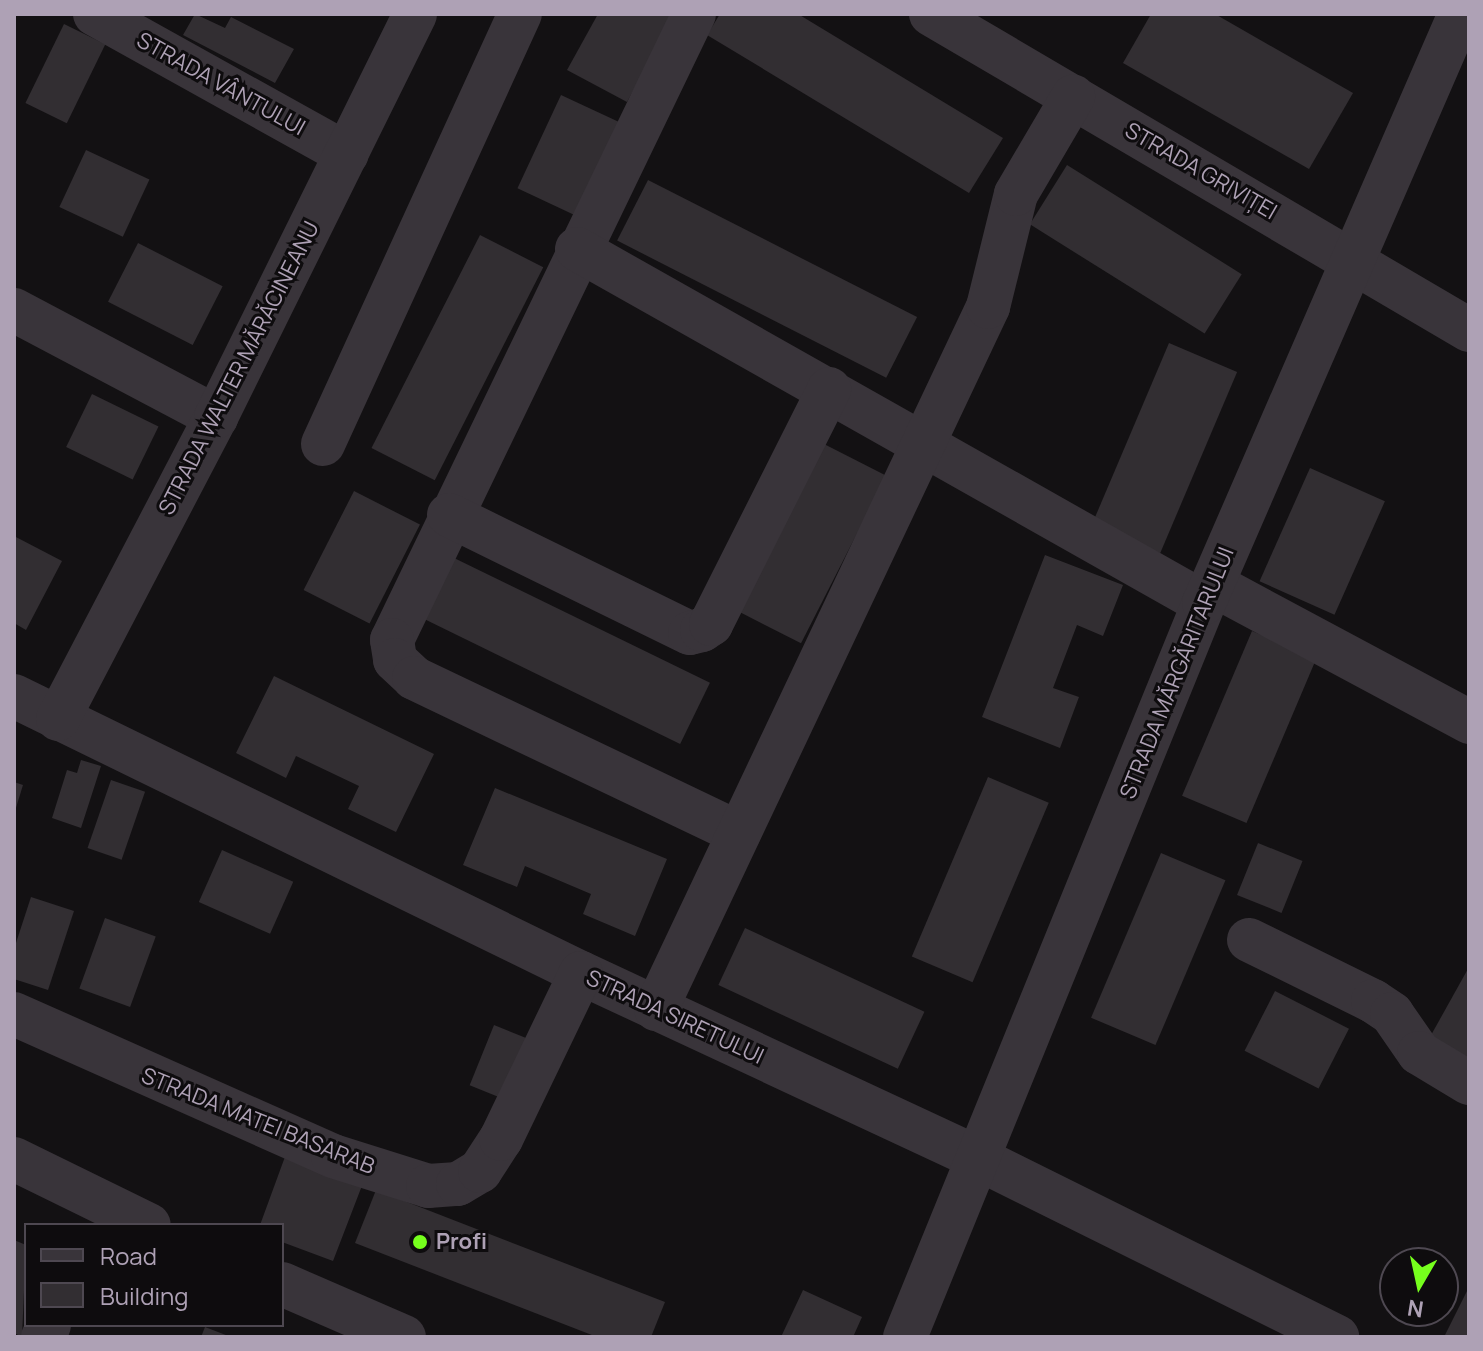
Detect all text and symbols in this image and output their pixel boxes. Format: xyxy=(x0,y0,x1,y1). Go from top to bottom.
street label: STRADA VÂNTULUI xyxy=(132,27,310,141)
street label: STRADA GRIVIȚEI xyxy=(1120,117,1282,225)
street label: STRADA WALTER MĂRĂCINEANU xyxy=(153,217,325,519)
street label: STRADA MĂRGĂRITARULUI xyxy=(1114,543,1240,803)
street label: STRADA SIRETULUI xyxy=(582,964,768,1070)
street label: STRADA MATEI BASARAB xyxy=(138,1062,378,1180)
legend xyxy=(24,1223,284,1327)
place label: Profi xyxy=(436,1229,487,1255)
marker: Profi xyxy=(411,1233,429,1251)
text: Road xyxy=(100,1239,157,1272)
north arrow xyxy=(1379,1247,1459,1327)
text: Building xyxy=(100,1279,188,1312)
text: N xyxy=(1405,1293,1426,1325)

